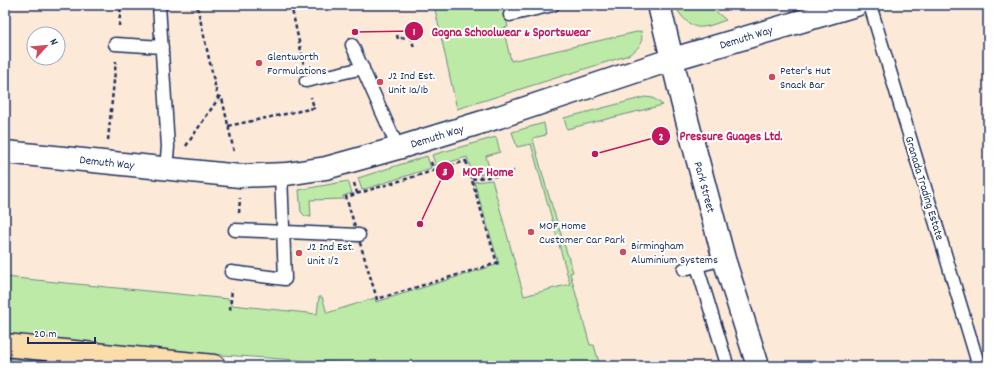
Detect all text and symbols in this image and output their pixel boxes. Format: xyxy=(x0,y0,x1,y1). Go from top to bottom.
callout: Gogna Schoolwear & Sportswear xyxy=(404,19,599,44)
street label: Demuth Way xyxy=(718,22,776,55)
text: 1 xyxy=(413,24,416,41)
text: Gogna Schoolwear & Sportswear xyxy=(431,24,592,43)
north arrow xyxy=(26,26,66,66)
text: N xyxy=(45,36,62,49)
place label: Glentworth Formulations xyxy=(267,49,327,80)
marker: Glentworth Formulations xyxy=(254,58,264,68)
place label: Peter's Hut Snack Bar xyxy=(780,63,831,94)
place label: J2 Ind Est. Unit 1a/1b xyxy=(388,68,435,99)
marker: Peter's Hut Snack Bar xyxy=(767,72,777,82)
marker: J2 Ind Est. Unit 1a/1b xyxy=(375,77,385,87)
street label: Demuth Way xyxy=(409,121,467,154)
callout: Pressure Guages Ltd. xyxy=(651,123,790,148)
text: Pressure Guages Ltd. xyxy=(679,128,783,147)
text: 2 xyxy=(658,129,664,146)
street label: Granada Trading Estate xyxy=(900,134,947,242)
street label: Demuth Way xyxy=(79,152,136,175)
callout: MOF Home xyxy=(435,159,522,184)
street label: Park Street xyxy=(689,160,719,215)
text: 3 xyxy=(442,164,448,181)
text: MOF Home xyxy=(463,164,514,183)
place label: MOF Home Customer Car Park xyxy=(539,218,625,249)
marker: MOF Home Customer Car Park xyxy=(526,227,536,237)
place label: Birmingham Aluminium Systems xyxy=(631,238,718,269)
place label: J2 Ind Est. Unit 1/2 xyxy=(307,239,354,270)
marker: Birmingham Aluminium Systems xyxy=(618,247,628,257)
marker: J2 Ind Est. Unit 1/2 xyxy=(294,248,304,258)
scale bar xyxy=(28,319,95,345)
text: 20 m xyxy=(34,326,57,343)

